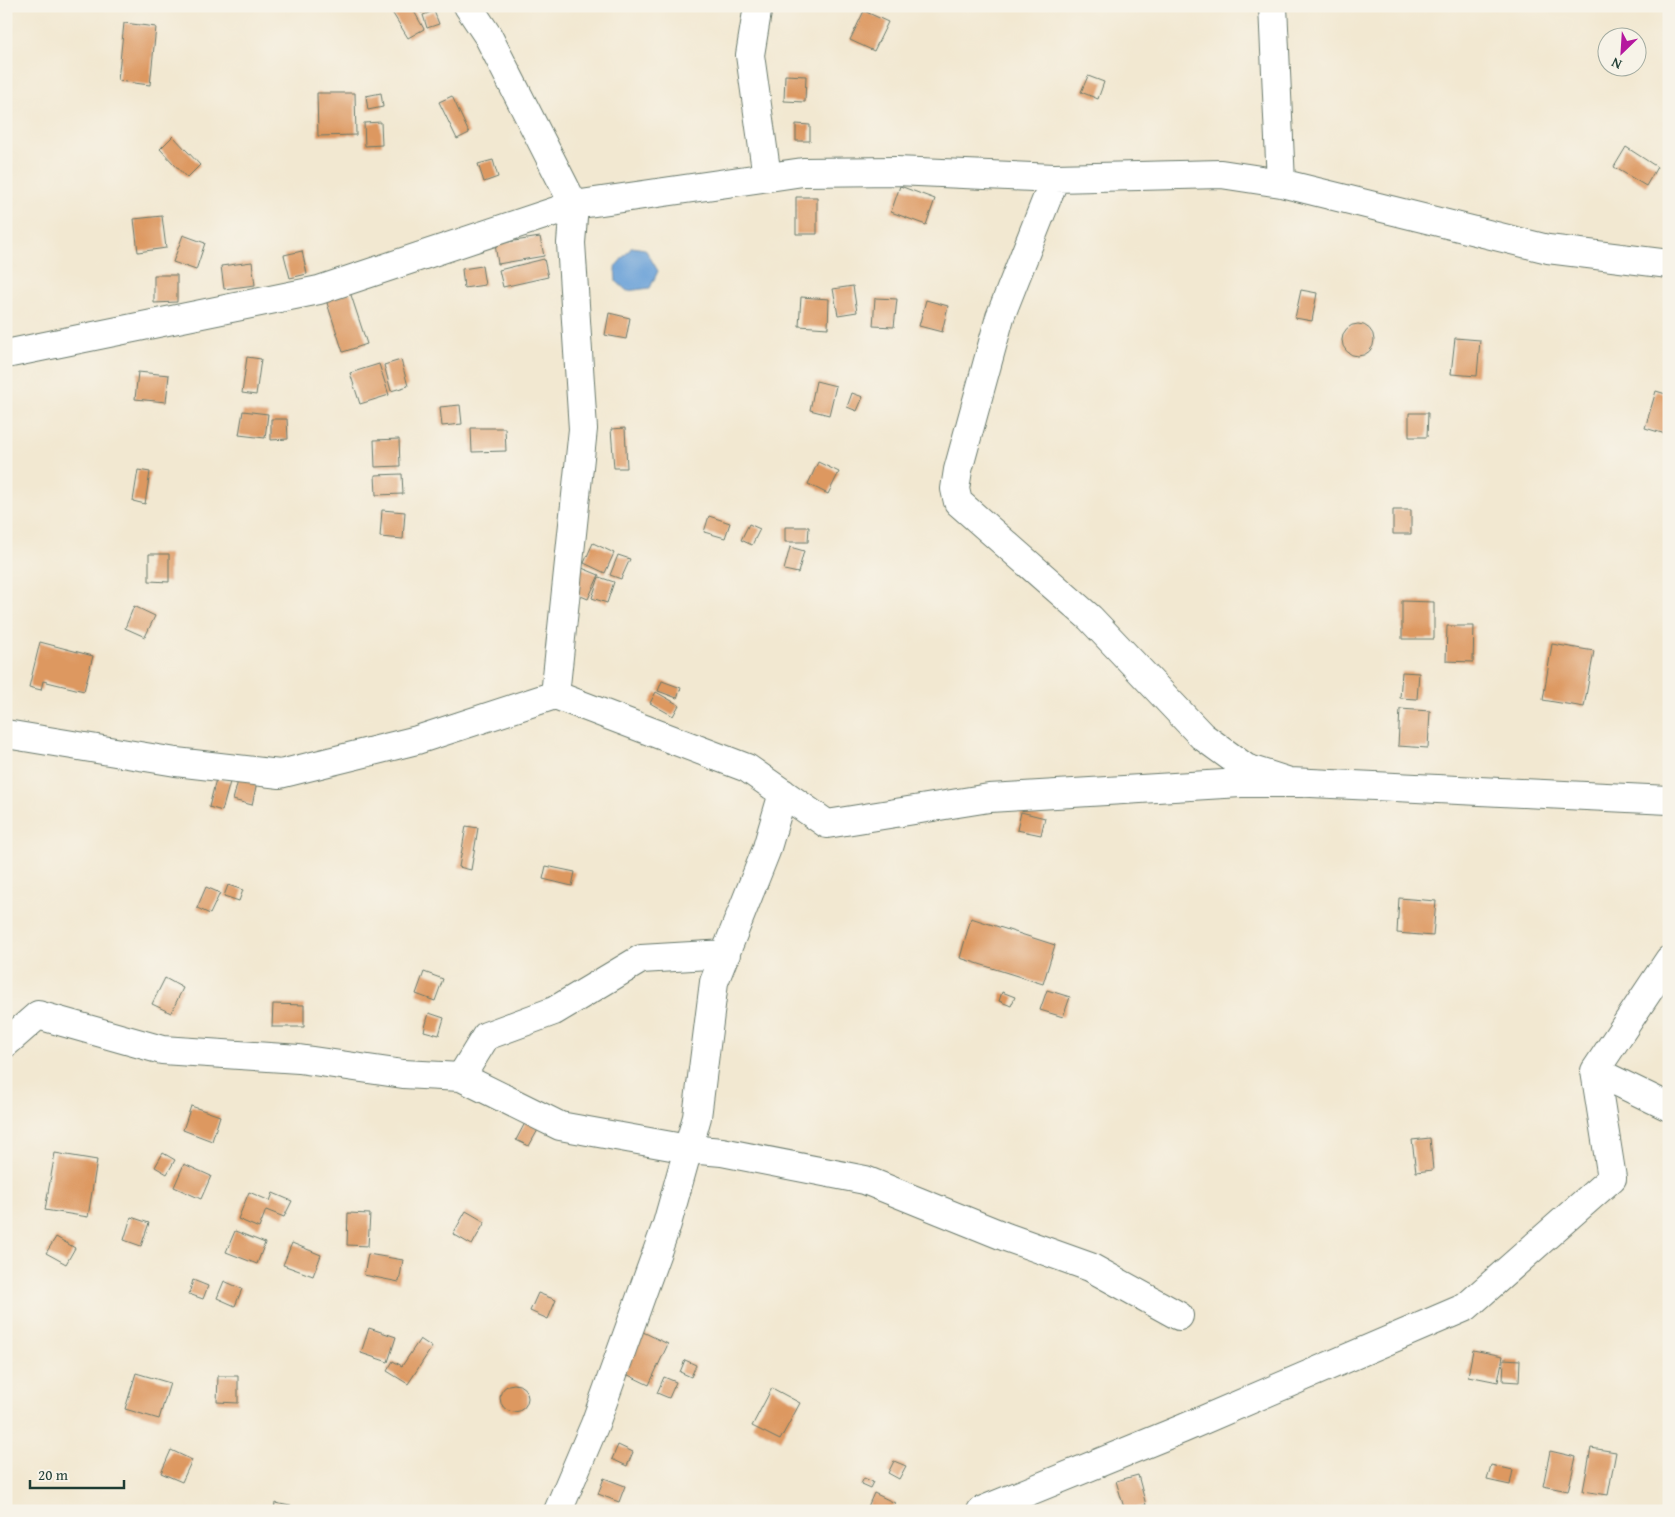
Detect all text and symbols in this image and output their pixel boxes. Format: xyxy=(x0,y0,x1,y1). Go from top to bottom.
north arrow xyxy=(1598,28,1648,78)
text: N xyxy=(1607,52,1625,75)
scale bar xyxy=(30,1457,124,1489)
text: 20 m xyxy=(38,1464,69,1485)

